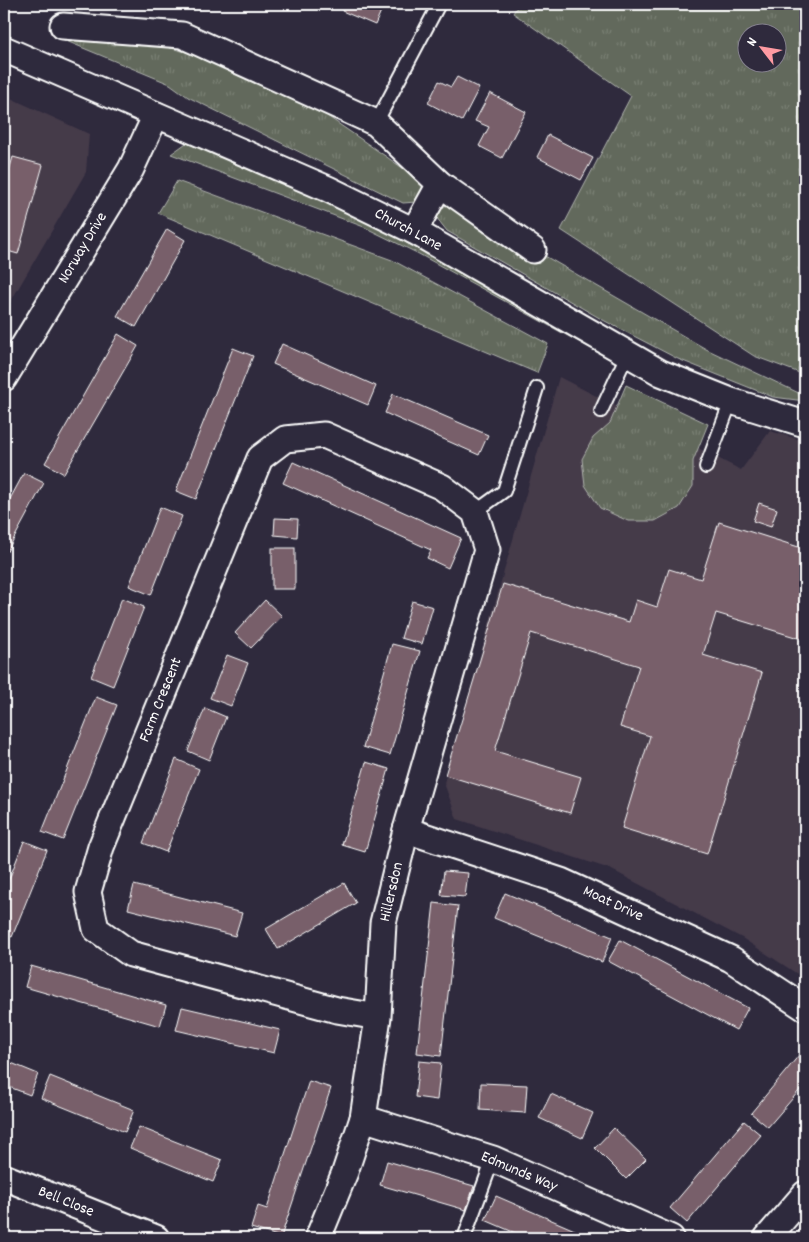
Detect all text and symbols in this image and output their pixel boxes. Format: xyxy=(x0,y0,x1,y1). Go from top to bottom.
north arrow xyxy=(736,22,786,72)
text: N xyxy=(742,34,763,50)
street label: Church Lane xyxy=(370,202,446,258)
street label: Norway Drive xyxy=(53,208,113,288)
street label: Farm Crescent xyxy=(134,654,188,746)
street label: Hillersdon xyxy=(374,860,410,924)
street label: Moat Drive xyxy=(579,880,647,928)
street label: Edmunds Way xyxy=(477,1146,561,1199)
street label: Bell Close xyxy=(35,1180,97,1224)

